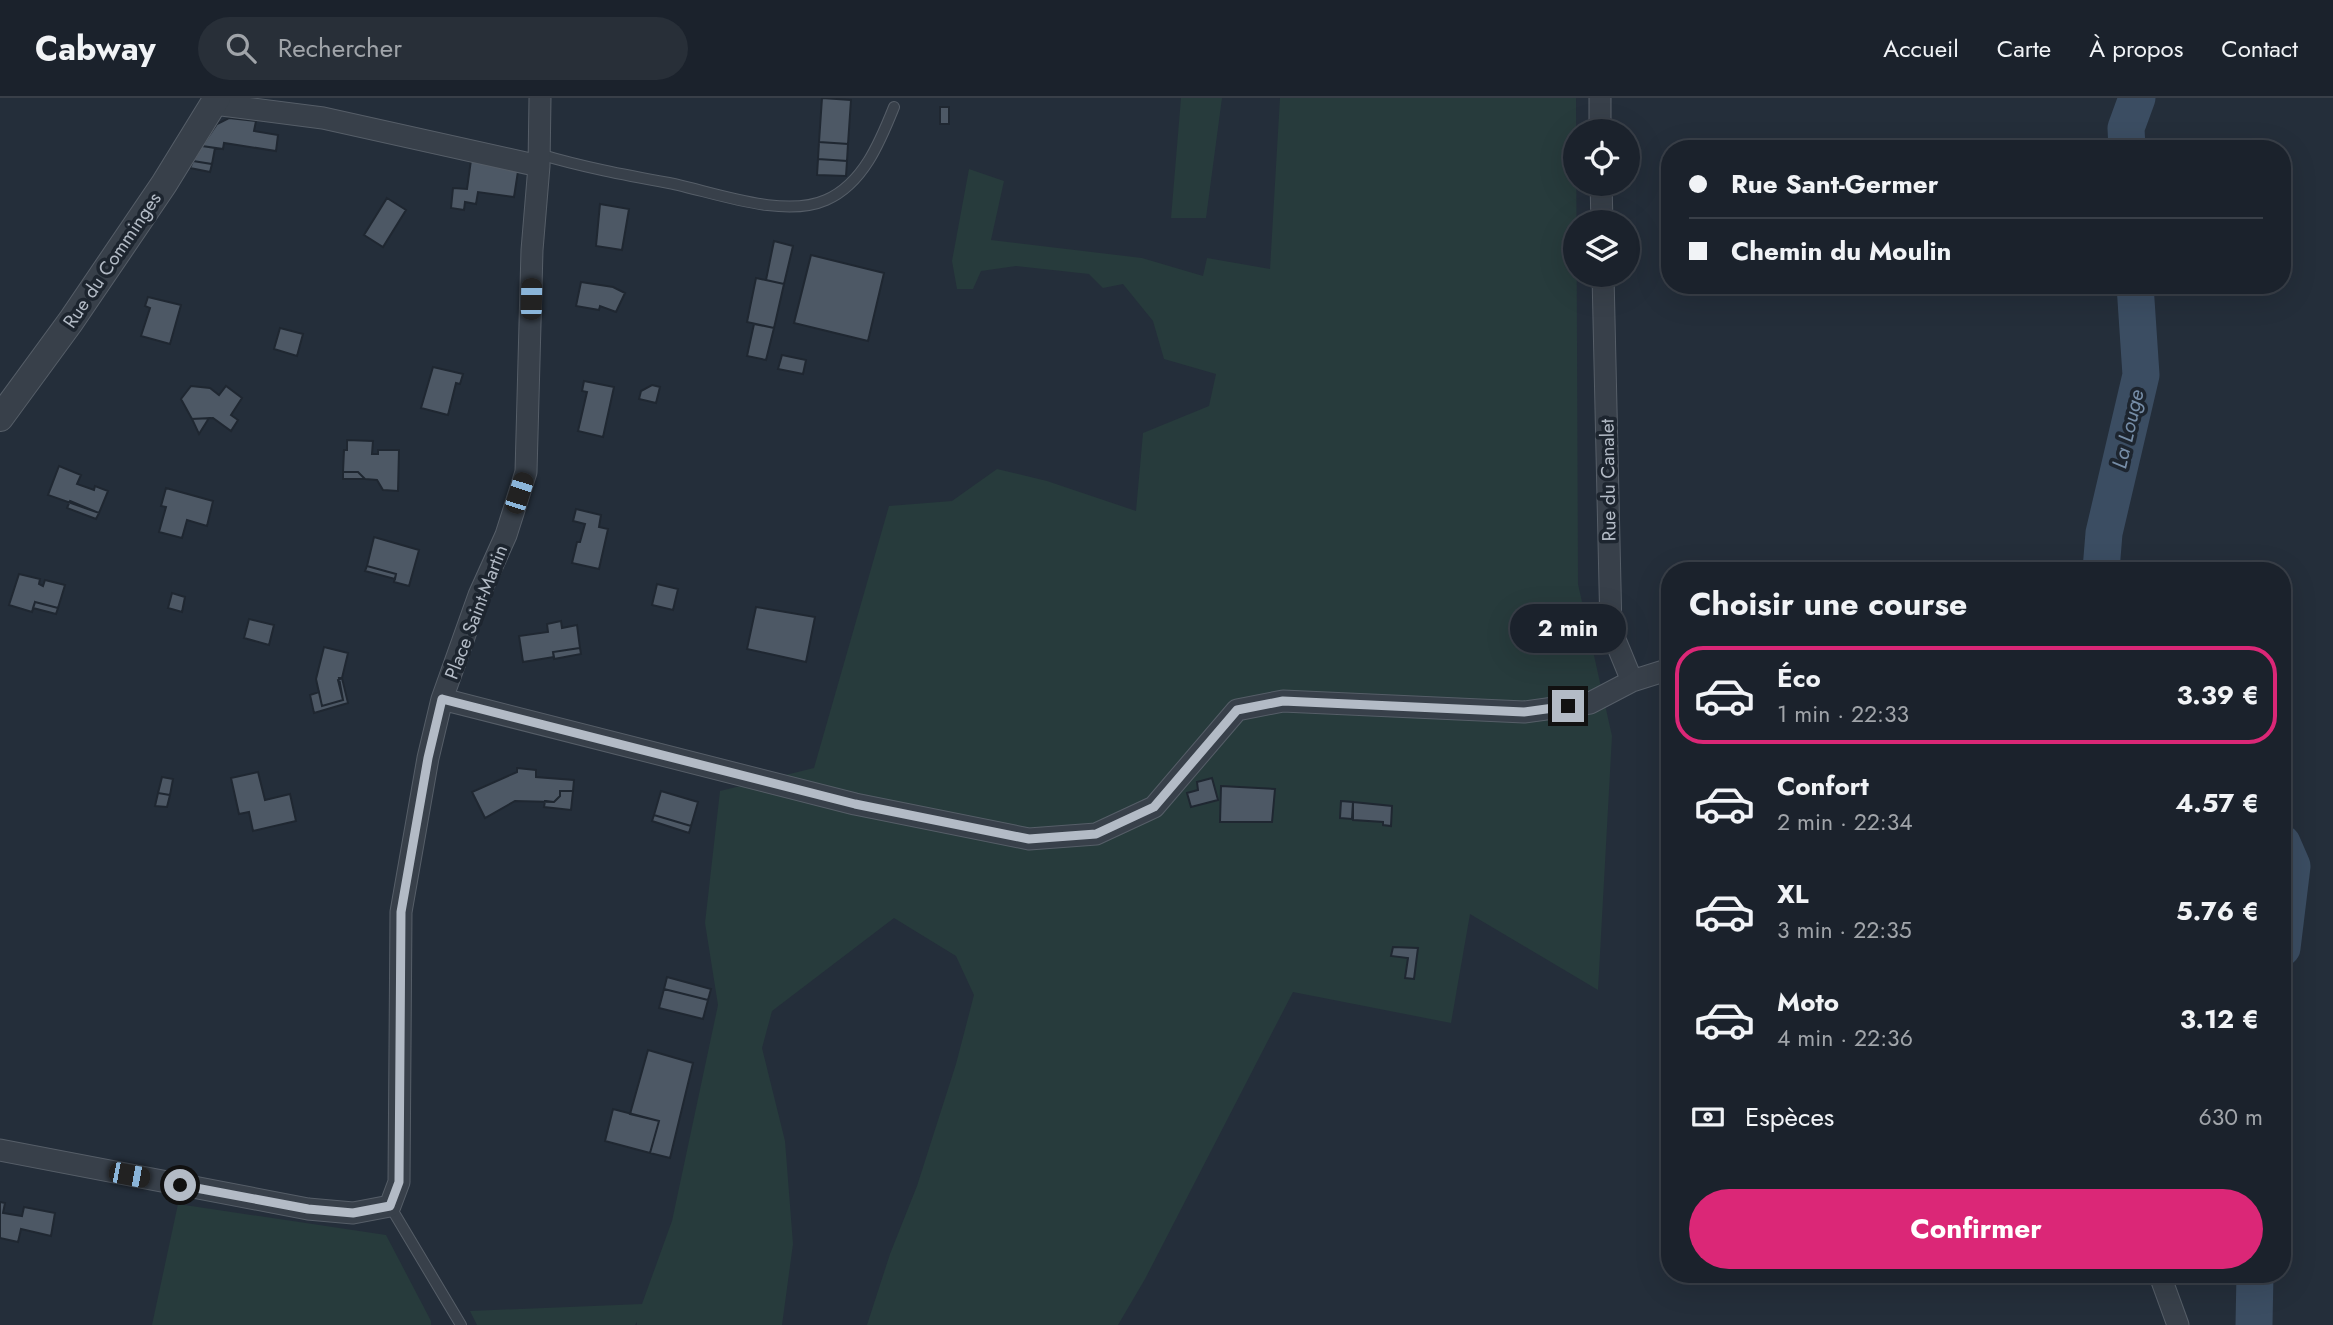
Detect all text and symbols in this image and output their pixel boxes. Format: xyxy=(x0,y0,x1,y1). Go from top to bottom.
search box xyxy=(198,17,688,80)
text: Cabway xyxy=(35,25,156,72)
icon: search xyxy=(222,29,260,67)
text: Rechercher xyxy=(278,29,402,67)
text: Accueil xyxy=(1883,31,1959,66)
text: Carte xyxy=(1997,31,2051,66)
text: À propos xyxy=(2089,31,2183,66)
text: Contact xyxy=(2221,31,2298,66)
map controls xyxy=(1563,119,1640,287)
button: locate xyxy=(1563,119,1640,196)
text: Rue Sant-Germer xyxy=(1731,165,1938,203)
street label: Rue du Comminges xyxy=(56,186,168,333)
button: layers xyxy=(1563,210,1640,287)
text: Chemin du Moulin xyxy=(1731,232,1952,270)
car xyxy=(521,278,542,320)
water label: La Louge xyxy=(2104,386,2152,471)
street label: Rue du Canalet xyxy=(1593,418,1623,542)
car xyxy=(503,470,536,516)
street label: Place Saint-Martin xyxy=(438,541,514,683)
text: Choisir une course xyxy=(1689,581,1967,627)
callout: 2 min xyxy=(1510,604,1626,654)
text: 2 min xyxy=(1538,611,1598,645)
text: Éco xyxy=(1777,659,1821,697)
icon: car xyxy=(1693,664,1756,727)
text: 3.39 € xyxy=(2177,676,2259,714)
route end xyxy=(1552,690,1584,722)
text: 1 min · 22:33 xyxy=(1777,697,1909,731)
text: Confort xyxy=(1777,767,1869,805)
icon: car xyxy=(1693,772,1756,835)
text: 4.57 € xyxy=(2175,784,2259,822)
text: 2 min · 22:34 xyxy=(1777,805,1913,839)
text: XL xyxy=(1777,875,1809,913)
icon: car xyxy=(1693,880,1756,943)
text: 5.76 € xyxy=(2176,892,2259,930)
text: 3 min · 22:35 xyxy=(1777,913,1912,947)
text: Moto xyxy=(1777,983,1839,1021)
icon: car xyxy=(1693,988,1756,1051)
text: 3.12 € xyxy=(2180,1000,2259,1038)
text: 4 min · 22:36 xyxy=(1777,1021,1913,1055)
icon: cash xyxy=(1689,1098,1727,1136)
text: Espèces xyxy=(1745,1098,1834,1136)
text: 630 m xyxy=(2199,1100,2263,1134)
car xyxy=(107,1161,152,1189)
route start xyxy=(164,1169,196,1201)
button: Confirmer xyxy=(1689,1189,2263,1269)

